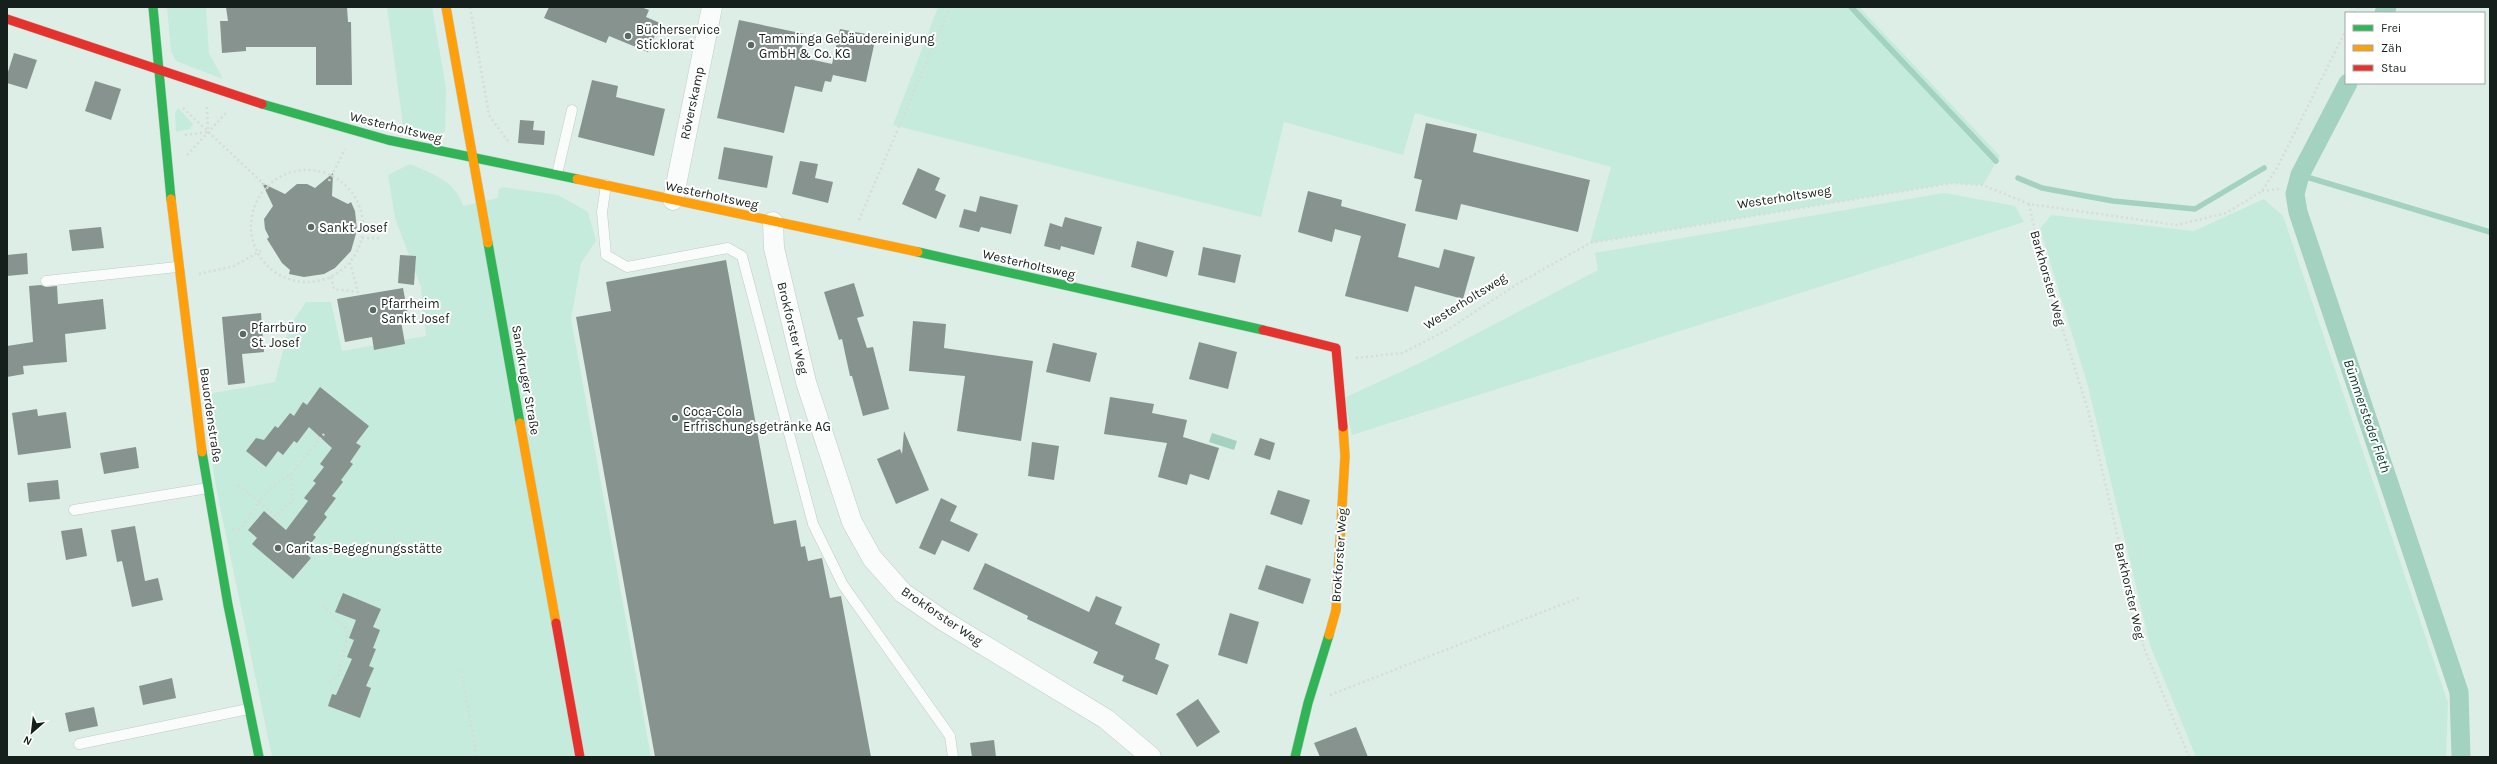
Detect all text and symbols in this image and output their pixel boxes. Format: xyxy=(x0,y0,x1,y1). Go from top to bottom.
legend xyxy=(2345,12,2485,84)
text: Frei xyxy=(2381,21,2401,35)
place label: Bücherservice Sticklorat xyxy=(636,22,720,52)
marker: Bücherservice Sticklorat xyxy=(623,31,633,41)
place label: Tamminga Gebäudereinigung GmbH & Co. KG xyxy=(759,31,935,61)
marker: Tamminga Gebäudereinigung GmbH & Co. KG xyxy=(746,40,756,50)
text: Zäh xyxy=(2381,41,2402,55)
text: Stau xyxy=(2381,61,2407,75)
street label: Röverskamp xyxy=(677,65,707,141)
street label: Westerholtsweg xyxy=(348,108,444,146)
street label: Westerholtsweg xyxy=(664,178,761,212)
street label: Westerholtsweg xyxy=(1736,182,1833,212)
place label: Sankt Josef xyxy=(319,220,388,235)
marker: Sankt Josef xyxy=(306,222,316,232)
street label: Barkhorster Weg xyxy=(2027,229,2069,328)
street label: Westerholtsweg xyxy=(981,246,1077,282)
street label: Westerholtsweg xyxy=(1421,269,1510,332)
street label: Brokforster Weg xyxy=(774,280,812,376)
place label: Pfarrheim Sankt Josef xyxy=(381,296,450,326)
marker: Pfarrheim Sankt Josef xyxy=(368,305,378,315)
place label: Pfarrbüro St. Josef xyxy=(251,320,307,350)
street label: Sandkruger Straße xyxy=(509,324,543,437)
marker: Pfarrbüro St. Josef xyxy=(238,329,248,339)
water label: Bümmersteder Fleth xyxy=(2340,357,2394,475)
street label: Bauordenstraße xyxy=(197,367,225,464)
place label: Coca-Cola Erfrischungsgetränke AG xyxy=(683,404,831,434)
marker: Coca-Cola Erfrischungsgetränke AG xyxy=(670,413,680,423)
street label: Brokforster Weg xyxy=(1328,507,1350,603)
place label: Caritas-Begegnungsstätte xyxy=(286,541,443,556)
street label: Barkhorster Weg xyxy=(2112,541,2149,641)
marker: Caritas-Begegnungsstätte xyxy=(273,543,283,553)
street label: Brokforster Weg xyxy=(899,583,986,649)
north arrow xyxy=(12,712,52,752)
text: N xyxy=(21,733,34,748)

